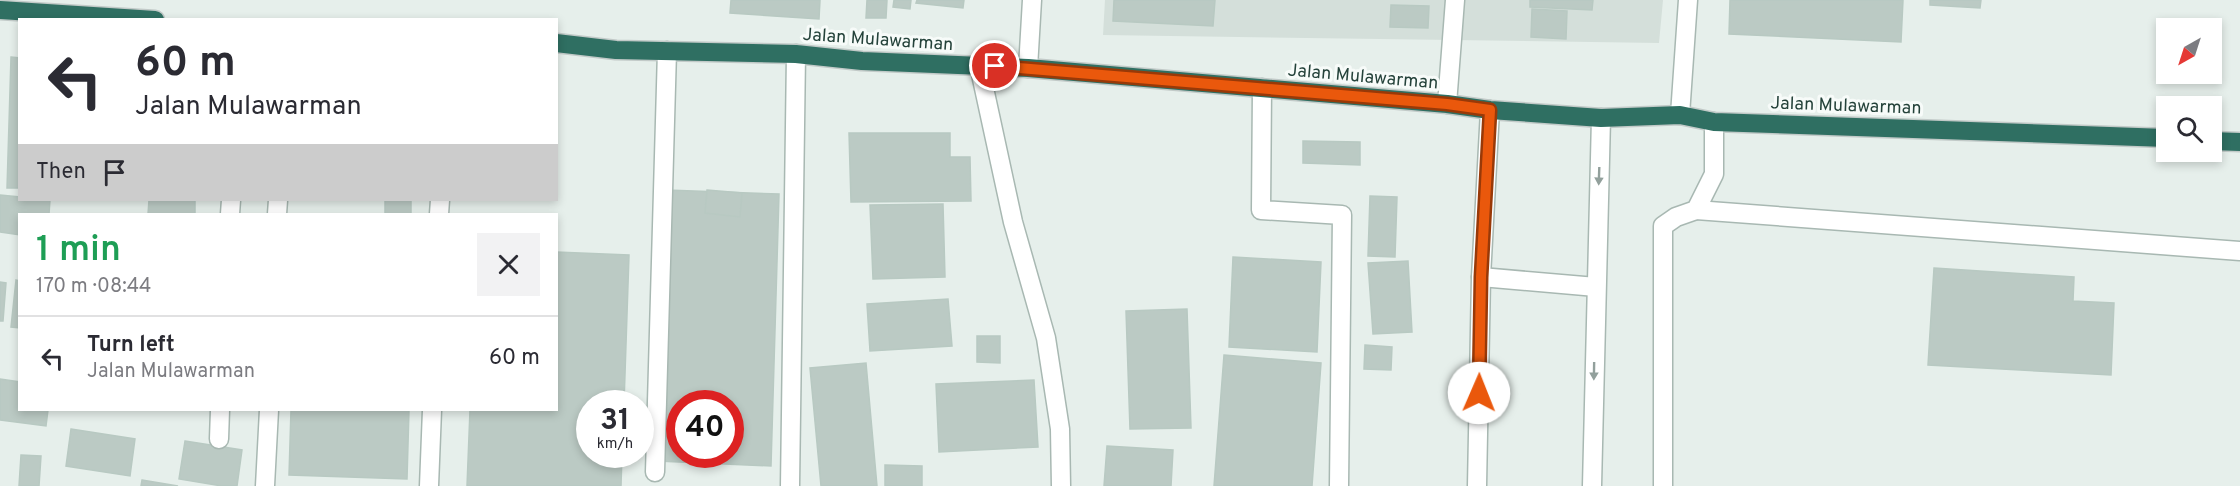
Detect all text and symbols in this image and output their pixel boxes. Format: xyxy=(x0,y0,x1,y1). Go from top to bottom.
north arrow xyxy=(2156,18,2222,84)
map controls xyxy=(2156,18,2222,162)
street label: Jalan Mulawarman xyxy=(802,24,954,57)
text: 60 m xyxy=(135,38,236,91)
pin xyxy=(969,40,1020,91)
icon: left xyxy=(36,42,114,120)
icon: arrive xyxy=(978,49,1011,82)
street label: Jalan Mulawarman xyxy=(1287,59,1439,96)
text: Jalan Mulawarman xyxy=(135,90,362,124)
street label: Jalan Mulawarman xyxy=(1770,92,1922,121)
button: search xyxy=(2156,96,2222,162)
icon: arrive xyxy=(98,156,131,189)
text: Then xyxy=(36,159,86,186)
one-way arrow xyxy=(1595,167,1604,186)
text: 1 min xyxy=(36,228,121,274)
button: close xyxy=(477,233,540,296)
text: 170 m · 08:44 xyxy=(36,274,152,300)
text: Turn left xyxy=(87,332,175,359)
icon: left xyxy=(36,342,69,375)
text: 60 m xyxy=(489,345,540,372)
text: Jalan Mulawarman xyxy=(87,359,255,385)
position arrow xyxy=(1447,361,1511,425)
one-way arrow xyxy=(1589,362,1599,381)
speed limit sign: 40 xyxy=(666,390,744,468)
text: 31 xyxy=(600,403,630,440)
text: km/h xyxy=(597,435,633,454)

